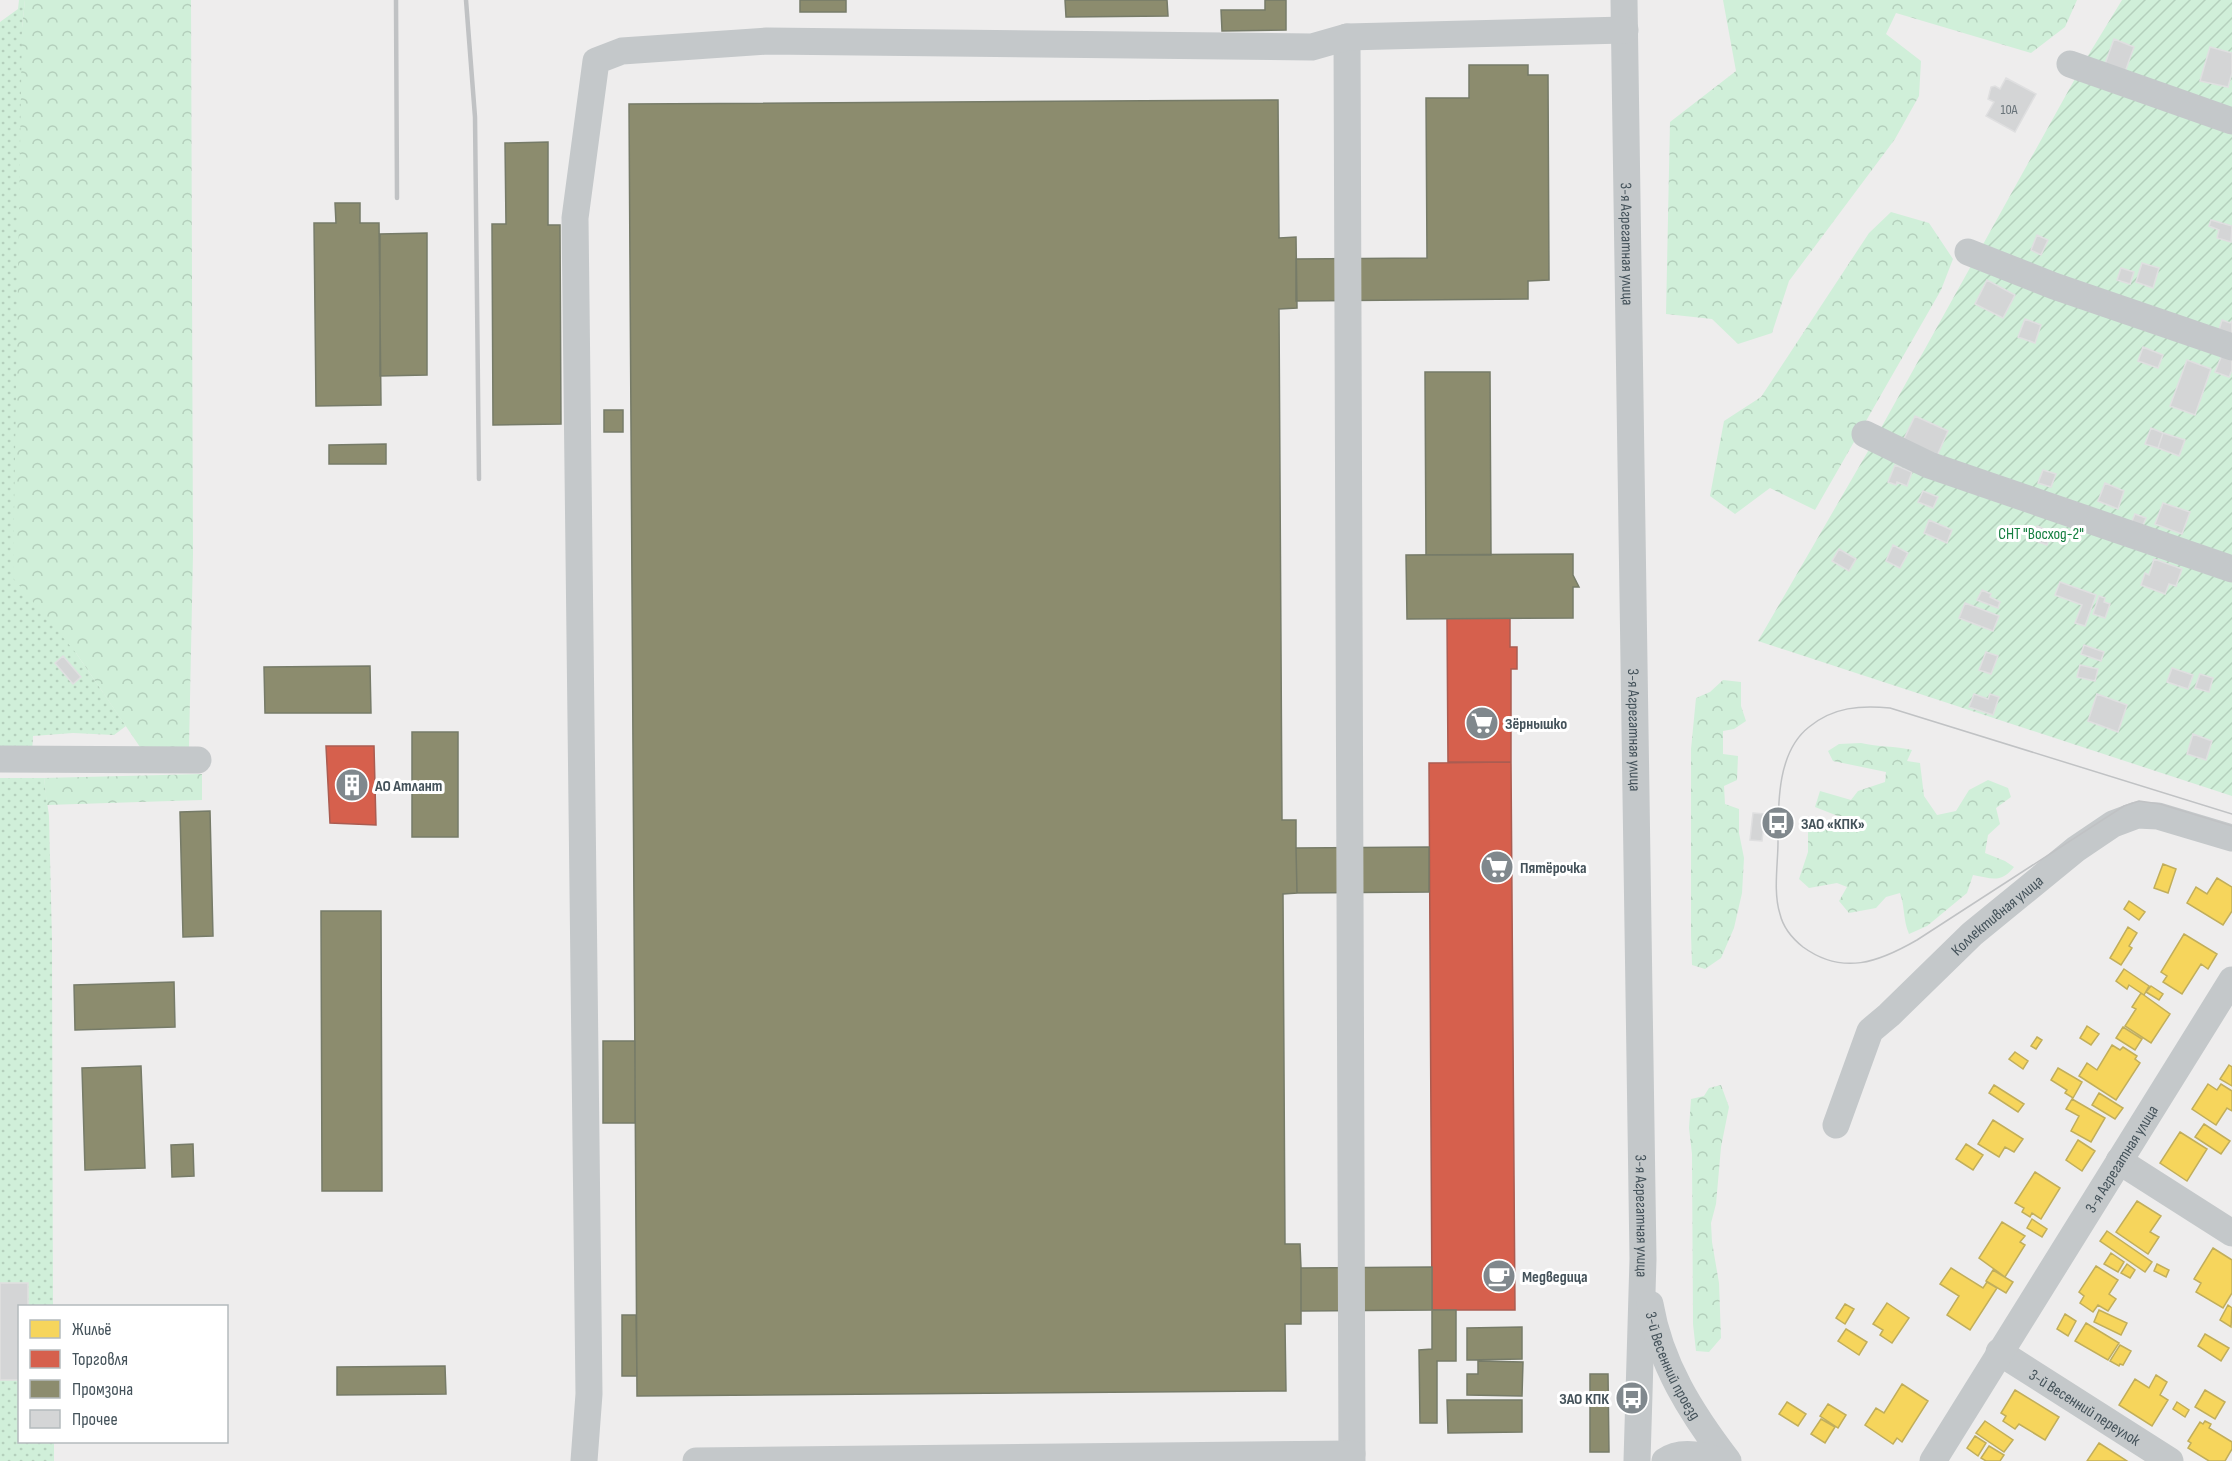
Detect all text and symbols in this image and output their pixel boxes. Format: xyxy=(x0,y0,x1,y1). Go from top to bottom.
house number: 10А xyxy=(2000,101,2019,118)
street label: 3-я Агрегатная улица xyxy=(1616,182,1637,306)
park label: СНТ "Восход-2" xyxy=(1998,525,2084,544)
street label: 3-я Агрегатная улица xyxy=(1623,668,1644,792)
supermarket icon: Зёрнышко xyxy=(1464,705,1500,741)
place label: Зёрнышко xyxy=(1505,715,1567,734)
building icon: АО Атлант xyxy=(334,767,370,803)
place label: АО Атлант xyxy=(374,777,442,796)
bus stop icon: ЗАО «КПК» xyxy=(1760,805,1796,841)
place label: ЗАО «КПК» xyxy=(1801,815,1865,834)
supermarket icon: Пятёрочка xyxy=(1479,849,1515,885)
place label: Пятёрочка xyxy=(1520,859,1587,878)
street label: Коллективная улица xyxy=(1948,872,2047,960)
street label: 3-я Агрегатная улица xyxy=(2082,1102,2163,1217)
street label: 3-я Агрегатная улица xyxy=(1630,1154,1651,1278)
cafe icon: Медведица xyxy=(1481,1258,1517,1294)
place label: Медведица xyxy=(1522,1268,1588,1287)
legend xyxy=(18,1305,228,1443)
street label: 3-й Весенний проезд xyxy=(1641,1310,1704,1424)
text: Жильё xyxy=(72,1319,112,1340)
text: Торговля xyxy=(72,1349,128,1370)
street label: 3-й Весенний переулок xyxy=(2025,1366,2144,1451)
text: Промзона xyxy=(72,1379,133,1400)
bus stop icon: ЗАО КПК xyxy=(1614,1380,1650,1416)
place label: ЗАО КПК xyxy=(1559,1390,1609,1409)
text: Прочее xyxy=(72,1409,118,1430)

